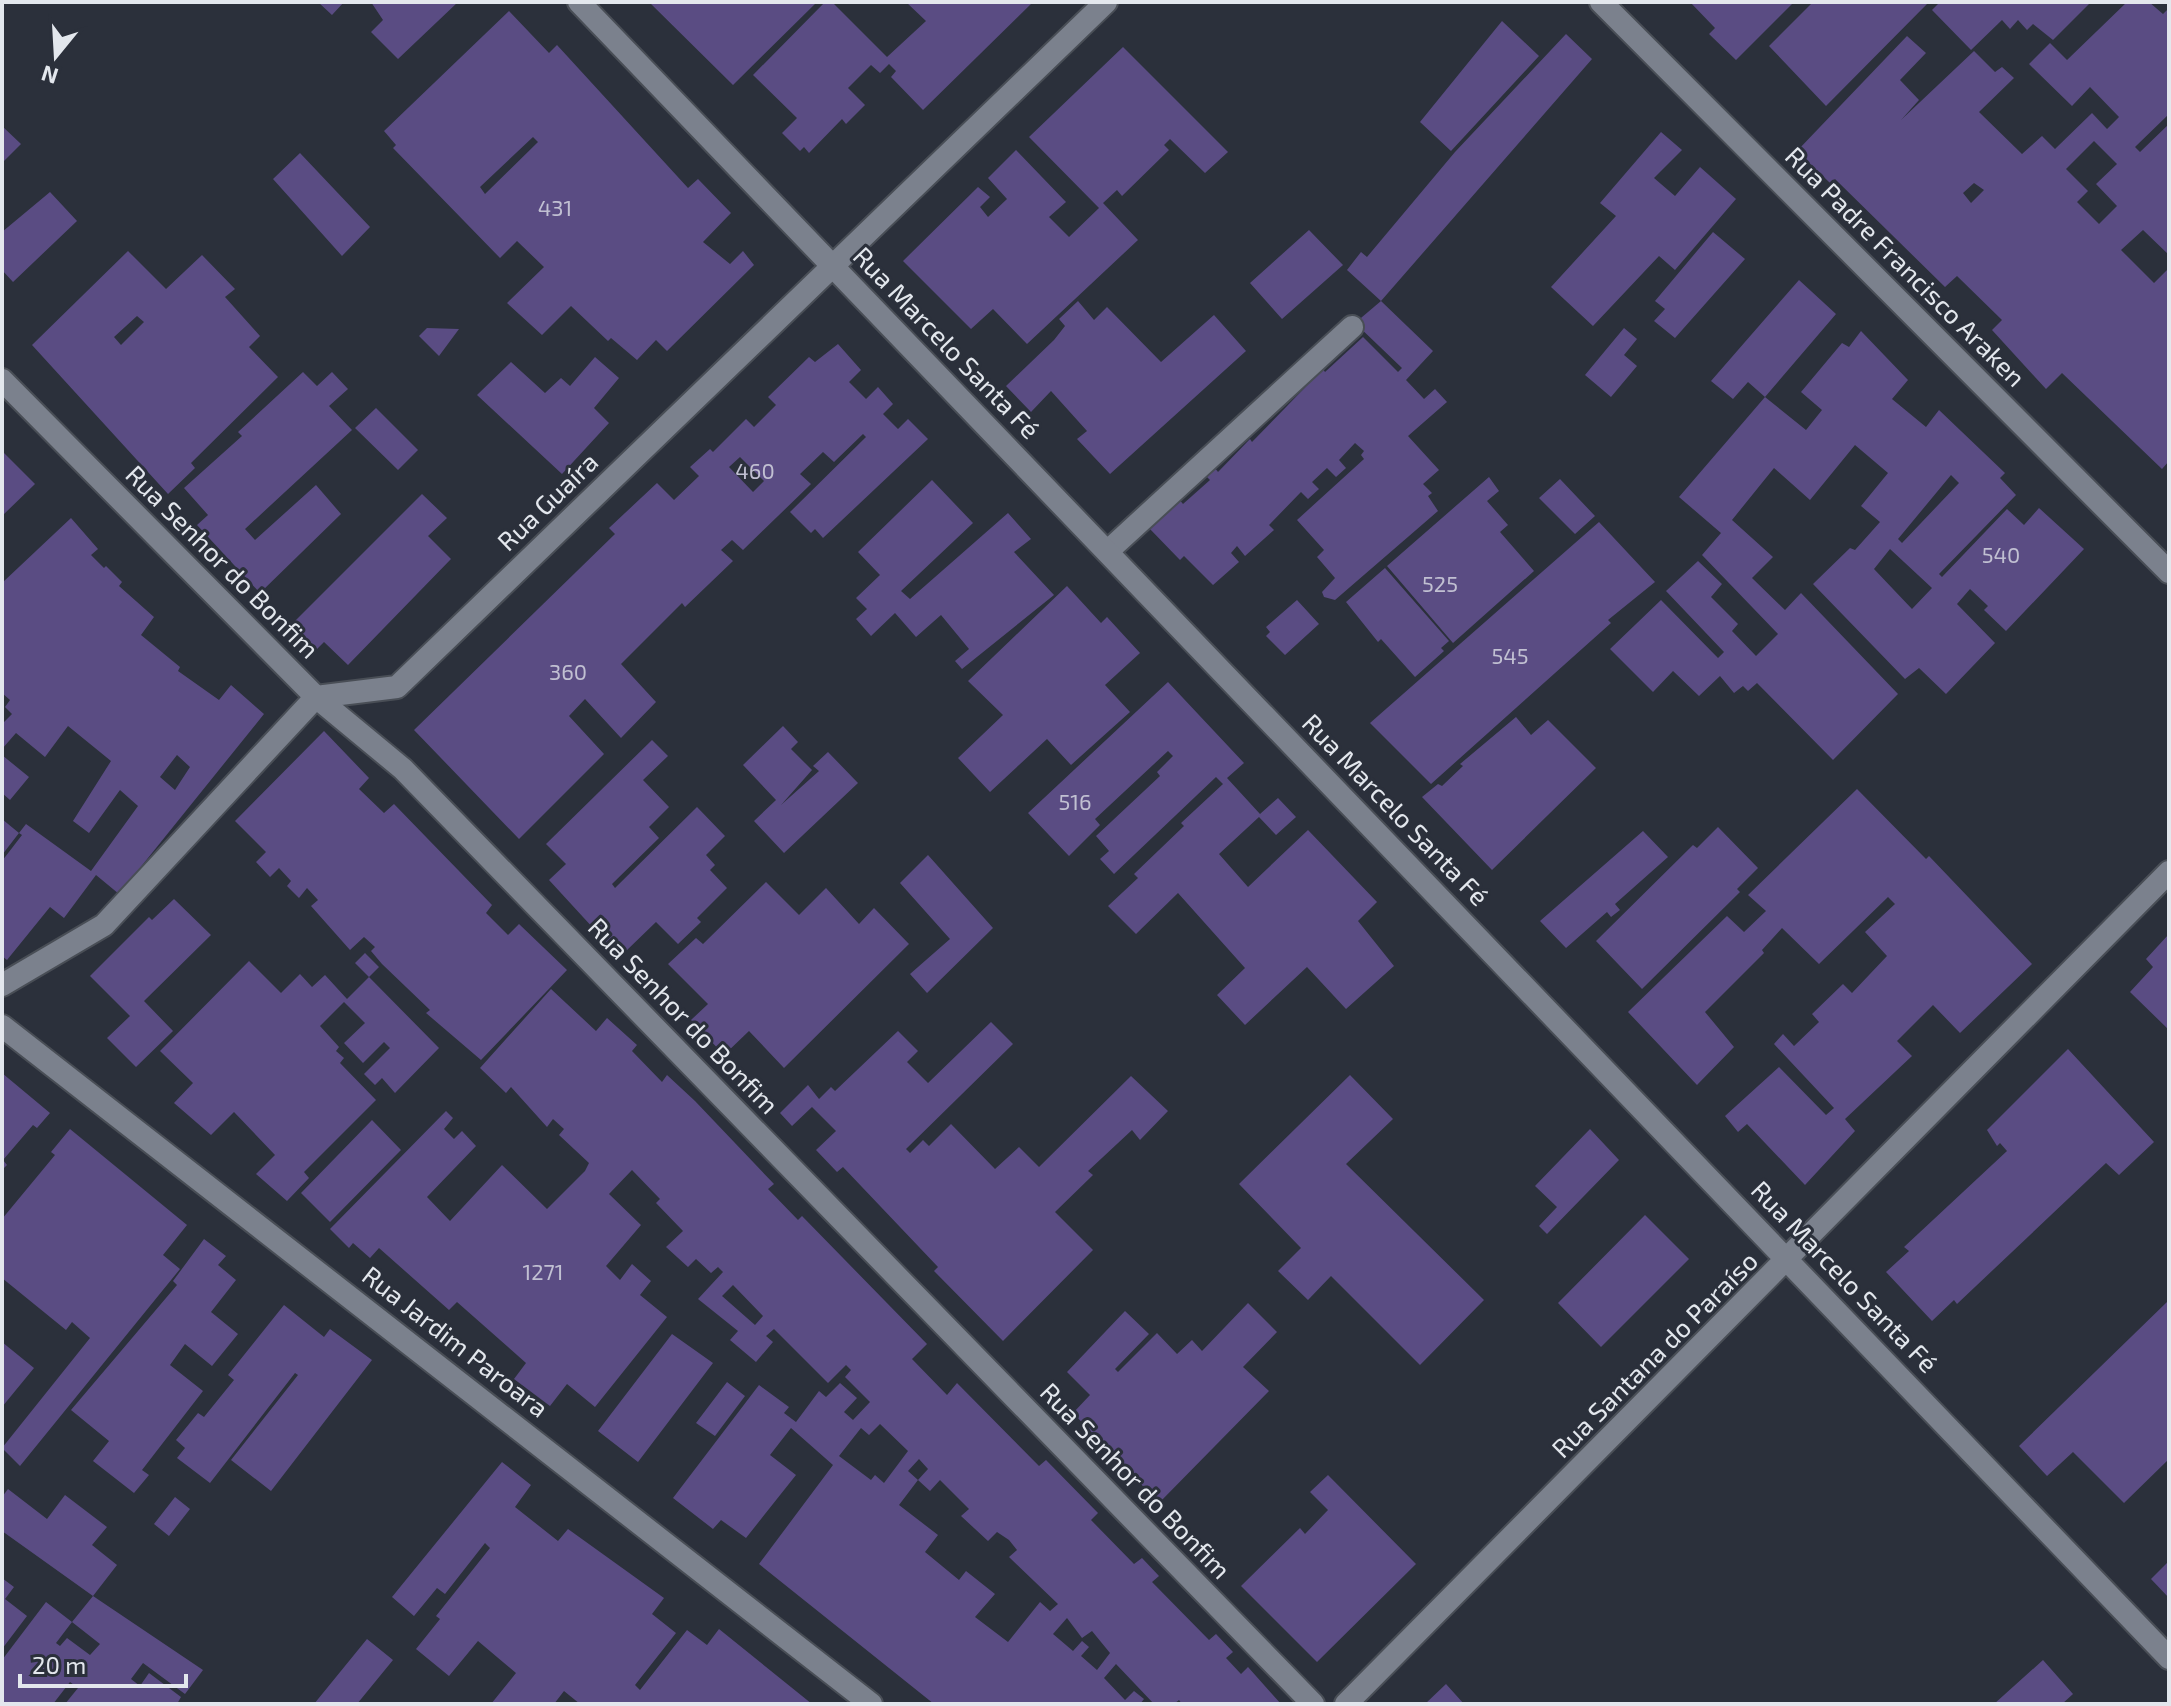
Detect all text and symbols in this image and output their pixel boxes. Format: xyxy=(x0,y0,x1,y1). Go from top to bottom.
north arrow xyxy=(16,16,96,96)
text: N xyxy=(38,61,61,91)
street label: Rua Padre Francisco Araken xyxy=(1780,140,2032,392)
house number: 431 xyxy=(538,194,572,220)
street label: Rua Marcelo Santa Fé xyxy=(848,240,1047,444)
street label: Rua Guaíra xyxy=(490,445,604,556)
house number: 460 xyxy=(735,457,775,483)
street label: Rua Senhor do Bonfim xyxy=(120,458,326,664)
house number: 540 xyxy=(1982,541,2020,567)
house number: 525 xyxy=(1422,570,1458,596)
house number: 545 xyxy=(1491,642,1529,668)
house number: 360 xyxy=(549,658,587,684)
street label: Rua Marcelo Santa Fé xyxy=(1297,707,1496,911)
house number: 516 xyxy=(1058,788,1092,814)
street label: Rua Senhor do Bonfim xyxy=(583,911,786,1119)
street label: Rua Marcelo Santa Fé xyxy=(1746,1174,1945,1378)
street label: Rua Santana do Paraíso xyxy=(1545,1245,1763,1463)
house number: 1271 xyxy=(522,1258,564,1284)
street label: Rua Jardim Paroara xyxy=(357,1259,555,1423)
street label: Rua Senhor do Bonfim xyxy=(1035,1376,1238,1584)
scale bar xyxy=(20,1638,186,1688)
text: 20 m xyxy=(32,1650,86,1679)

